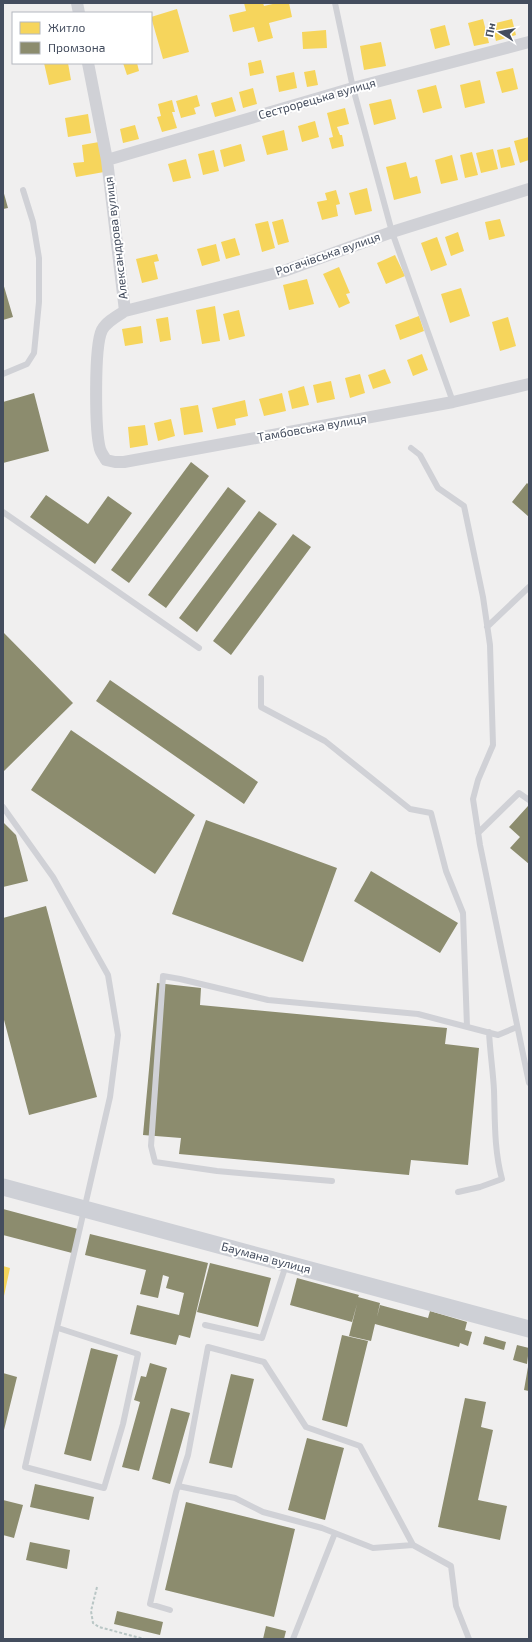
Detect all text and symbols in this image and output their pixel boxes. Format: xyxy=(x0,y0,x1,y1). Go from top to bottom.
legend xyxy=(12,12,152,64)
north arrow xyxy=(480,12,520,52)
text: Житло xyxy=(48,20,86,34)
text: Пн xyxy=(482,22,497,38)
text: Промзона xyxy=(48,40,105,54)
street label: Сестрорецька вулиця xyxy=(256,75,377,122)
street label: Александрова вулиця xyxy=(101,176,130,300)
street label: Рогачівська вулиця xyxy=(273,229,382,279)
street label: Тамбовська вулиця xyxy=(256,411,368,445)
street label: Баумана вулиця xyxy=(220,1238,313,1277)

